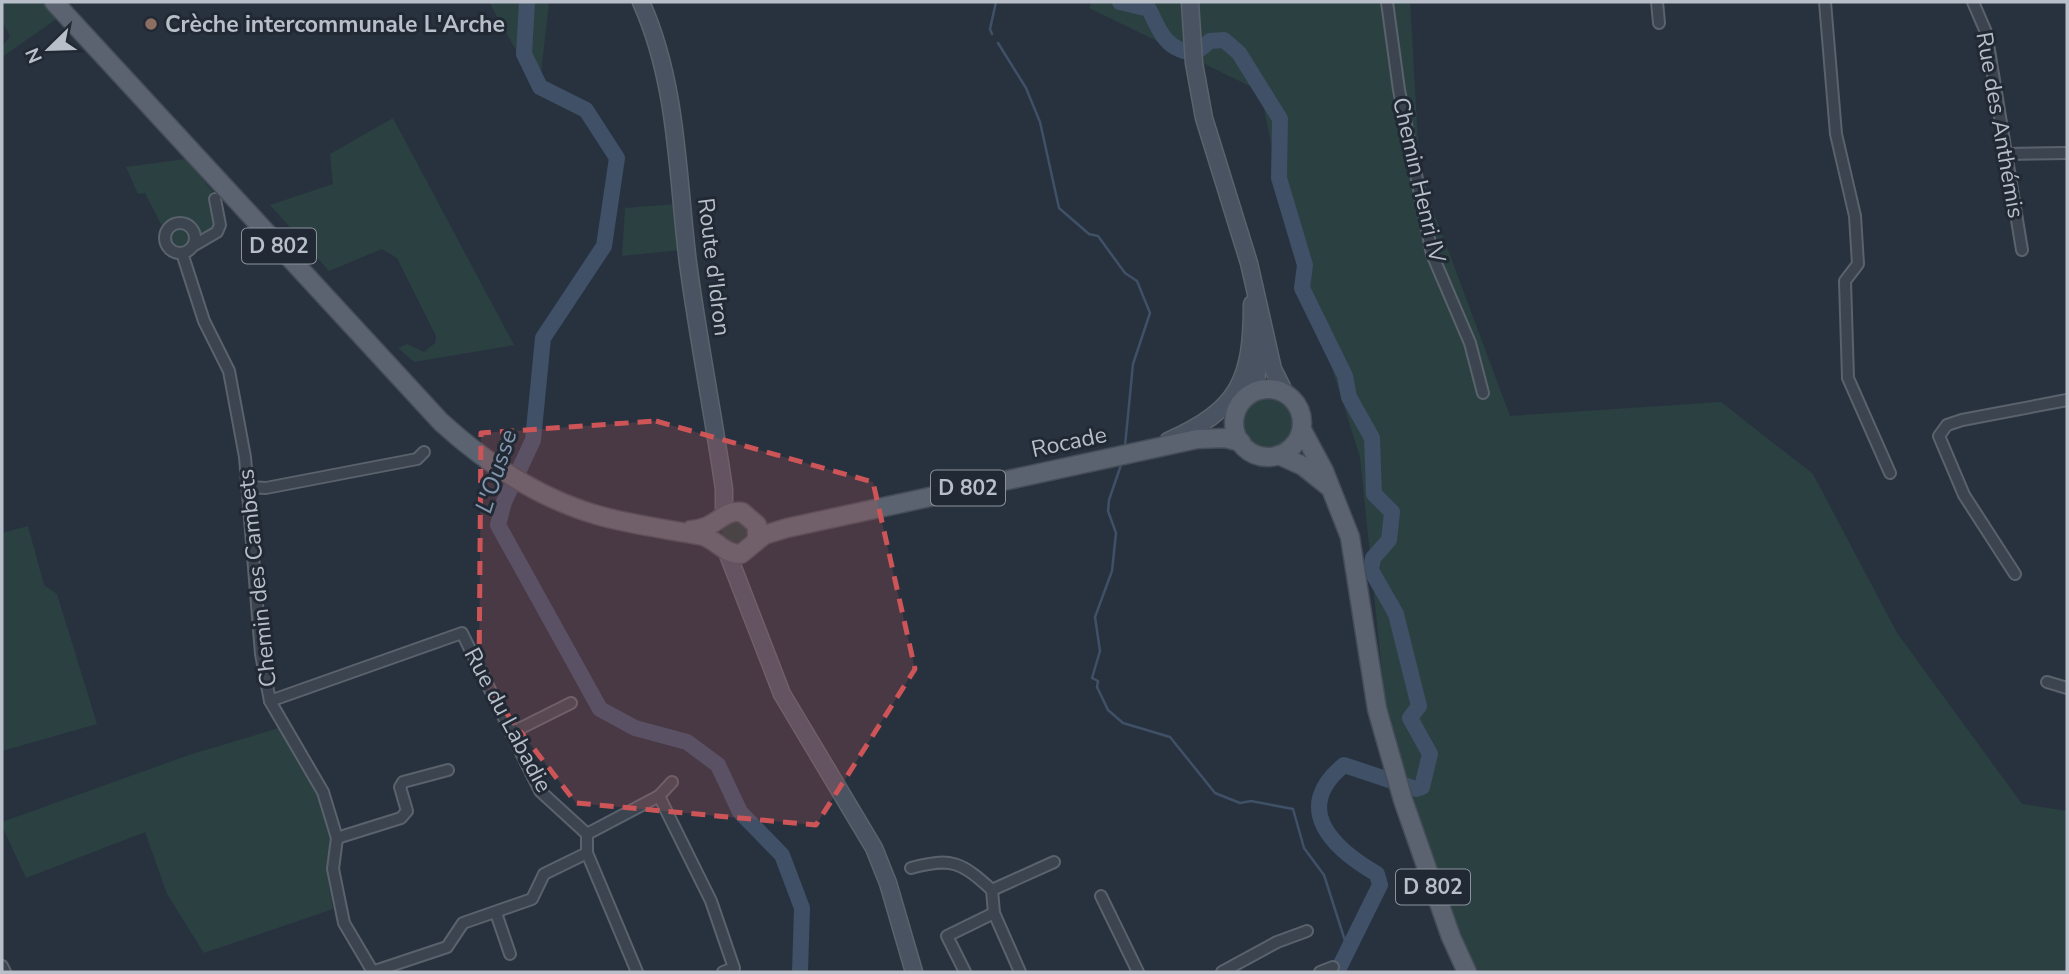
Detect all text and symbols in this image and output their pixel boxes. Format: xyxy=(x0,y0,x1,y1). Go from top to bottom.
place label: Crèche intercommunale L'Arche xyxy=(165,9,505,40)
north arrow xyxy=(14,14,84,84)
marker: Crèche intercommunale L'Arche xyxy=(143,16,159,32)
street label: Rue des Anthémis xyxy=(1968,30,2032,220)
text: N xyxy=(20,44,49,67)
street label: Chemin Henri IV xyxy=(1385,94,1453,266)
street label: Route d'Idron xyxy=(690,196,738,338)
road number: D 802 xyxy=(242,229,316,264)
street label: Rocade xyxy=(1028,419,1110,465)
water label: L'Ousse xyxy=(467,425,525,517)
street label: Chemin des Cambets xyxy=(230,467,284,689)
road number: D 802 xyxy=(931,470,1005,505)
street label: Rue du Labadie xyxy=(457,642,559,798)
road number: D 802 xyxy=(1396,870,1470,904)

